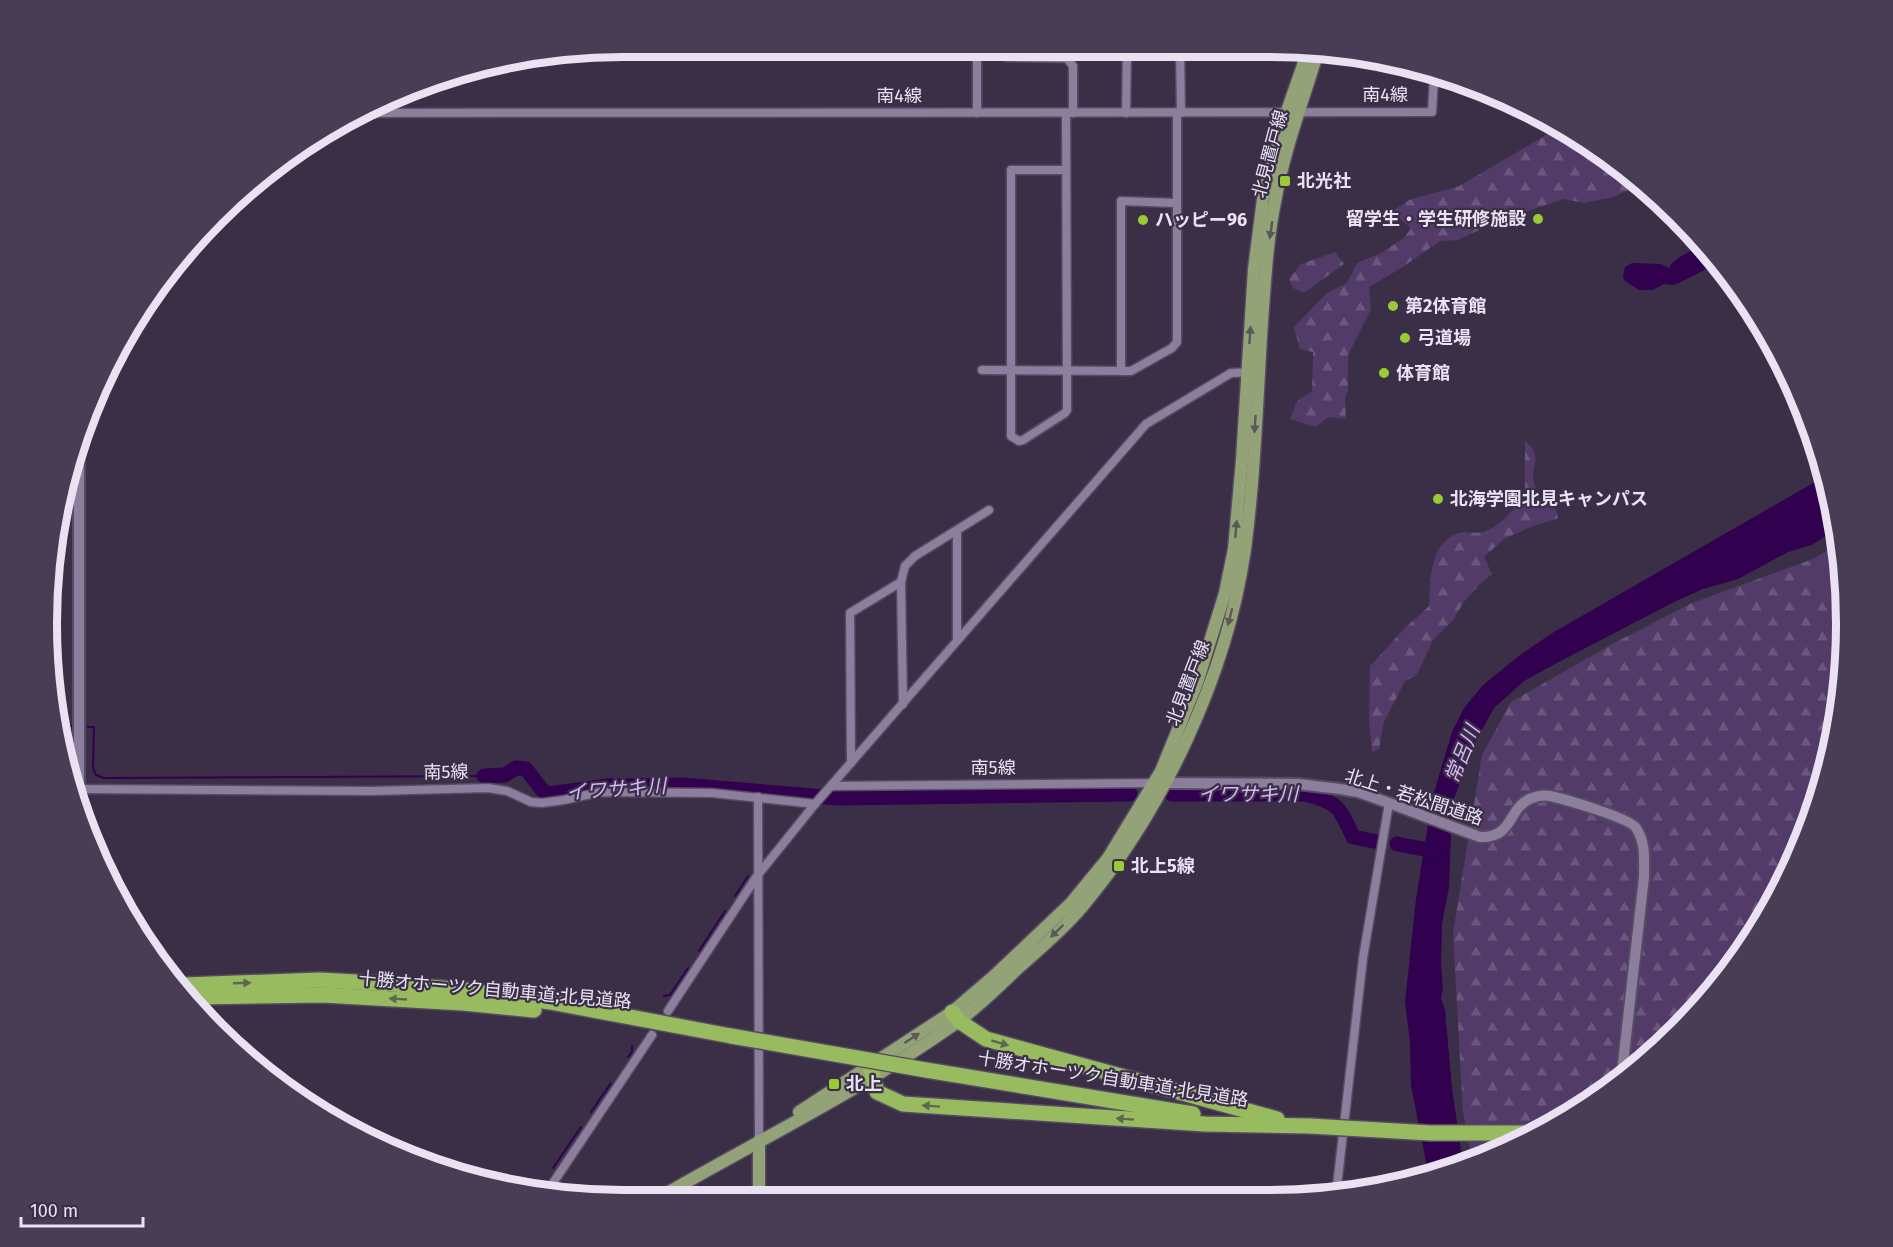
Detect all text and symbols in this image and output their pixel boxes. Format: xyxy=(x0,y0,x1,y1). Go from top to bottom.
street label: 南4線 xyxy=(1362,84,1408,106)
street label: 南4線 xyxy=(876,85,922,107)
street label: 北見置戸線 xyxy=(1248,108,1292,200)
place label: 北光社 xyxy=(1297,170,1351,192)
marker: 北光社 xyxy=(1278,174,1292,188)
place label: 留学生・学生研修施設 xyxy=(1346,208,1526,230)
place label: ハッピー96 xyxy=(1155,209,1247,231)
marker: 留学生・学生研修施設 xyxy=(1531,212,1545,226)
marker: ハッピー96 xyxy=(1136,213,1150,227)
one-way arrow xyxy=(1266,220,1275,239)
place label: 第2体育館 xyxy=(1405,295,1486,317)
marker: 第2体育館 xyxy=(1386,299,1400,313)
one-way arrow xyxy=(1245,325,1255,344)
place label: 弓道場 xyxy=(1417,327,1471,349)
marker: 弓道場 xyxy=(1398,331,1412,345)
place label: 体育館 xyxy=(1396,362,1450,384)
marker: 体育館 xyxy=(1377,366,1391,380)
one-way arrow xyxy=(1251,414,1260,433)
place label: 北海学園北見キャンパス xyxy=(1450,488,1648,510)
marker: 北海学園北見キャンパス xyxy=(1431,492,1445,506)
one-way arrow xyxy=(1231,520,1241,539)
one-way arrow xyxy=(1224,608,1234,626)
street label: 北見置戸線 xyxy=(1162,637,1214,729)
water label: 常呂川 xyxy=(1440,720,1485,786)
street label: 南5線 xyxy=(970,757,1016,779)
street label: 南5線 xyxy=(423,761,469,783)
street label: 北上・若松間道路 xyxy=(1342,764,1486,830)
water label: イワサキ川 xyxy=(565,773,669,804)
water label: イワサキ川 xyxy=(1198,782,1300,806)
place label: 北上5線 xyxy=(1131,855,1195,877)
marker: 北上5線 xyxy=(1112,859,1126,873)
one-way arrow xyxy=(1051,924,1065,938)
street label: 十勝オホーツク自動車道;北見道路 xyxy=(358,967,632,1013)
one-way arrow xyxy=(233,978,252,988)
one-way arrow xyxy=(388,995,407,1004)
one-way arrow xyxy=(904,1033,920,1044)
one-way arrow xyxy=(992,1039,1010,1048)
street label: 十勝オホーツク自動車道;北見道路 xyxy=(976,1047,1250,1111)
place label: 北上 xyxy=(846,1073,882,1095)
marker: 北上 xyxy=(827,1077,841,1091)
one-way arrow xyxy=(921,1101,940,1111)
one-way arrow xyxy=(1116,1114,1135,1123)
scale bar xyxy=(21,1190,142,1228)
text: 100 m xyxy=(30,1200,78,1222)

